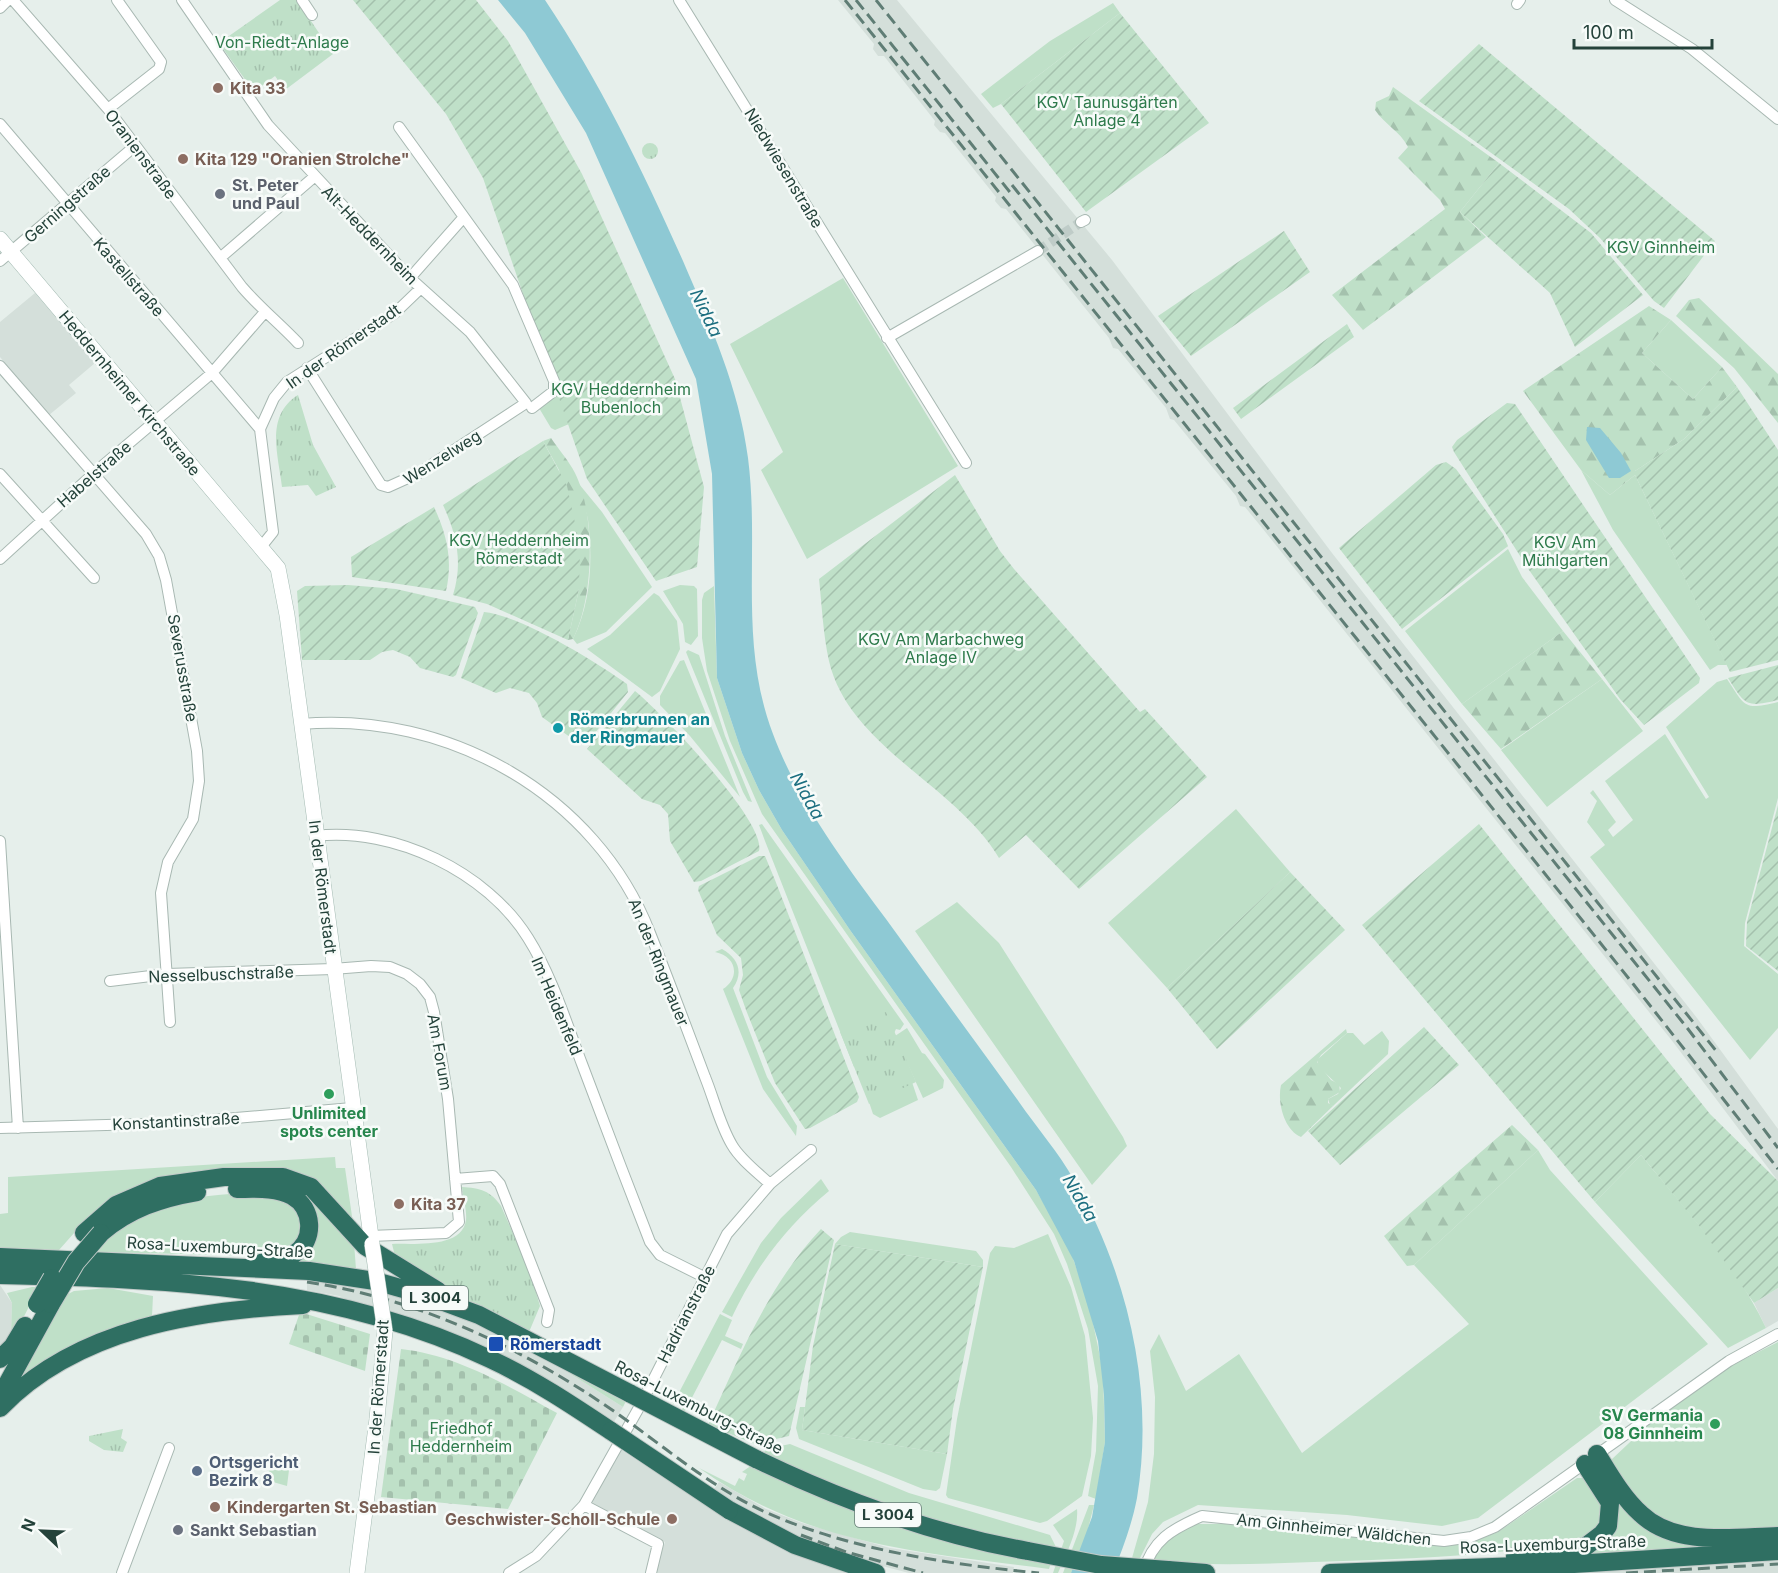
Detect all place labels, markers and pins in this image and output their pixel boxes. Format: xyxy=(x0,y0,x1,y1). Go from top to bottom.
place label: Kita 33 xyxy=(230,78,286,98)
marker: Kita 33 xyxy=(211,81,225,95)
place label: Kita 129 "Oranien Strolche" xyxy=(195,149,409,169)
marker: Kita 129 "Oranien Strolche" xyxy=(176,152,190,166)
place label: St. Peter und Paul xyxy=(232,175,300,213)
marker: St. Peter und Paul xyxy=(213,187,227,201)
place label: Römerbrunnen an der Ringmauer xyxy=(570,709,710,747)
marker: Römerbrunnen an der Ringmauer xyxy=(551,721,565,735)
marker: Unlimited spots center xyxy=(322,1087,336,1101)
place label: Unlimited spots center xyxy=(280,1103,378,1141)
place label: Kita 37 xyxy=(411,1194,466,1214)
marker: Kita 37 xyxy=(392,1197,406,1211)
place label: Römerstadt xyxy=(510,1334,601,1354)
marker: Römerstadt xyxy=(487,1335,505,1353)
place label: SV Germania 08 Ginnheim xyxy=(1601,1405,1703,1443)
marker: SV Germania 08 Ginnheim xyxy=(1708,1417,1722,1431)
place label: Ortsgericht Bezirk 8 xyxy=(209,1452,299,1490)
marker: Ortsgericht Bezirk 8 xyxy=(190,1464,204,1478)
place label: Kindergarten St. Sebastian xyxy=(227,1497,437,1517)
marker: Kindergarten St. Sebastian xyxy=(208,1500,222,1514)
place label: Geschwister-Scholl-Schule xyxy=(445,1509,660,1529)
marker: Geschwister-Scholl-Schule xyxy=(665,1512,679,1526)
place label: Sankt Sebastian xyxy=(190,1520,317,1540)
marker: Sankt Sebastian xyxy=(171,1523,185,1537)

